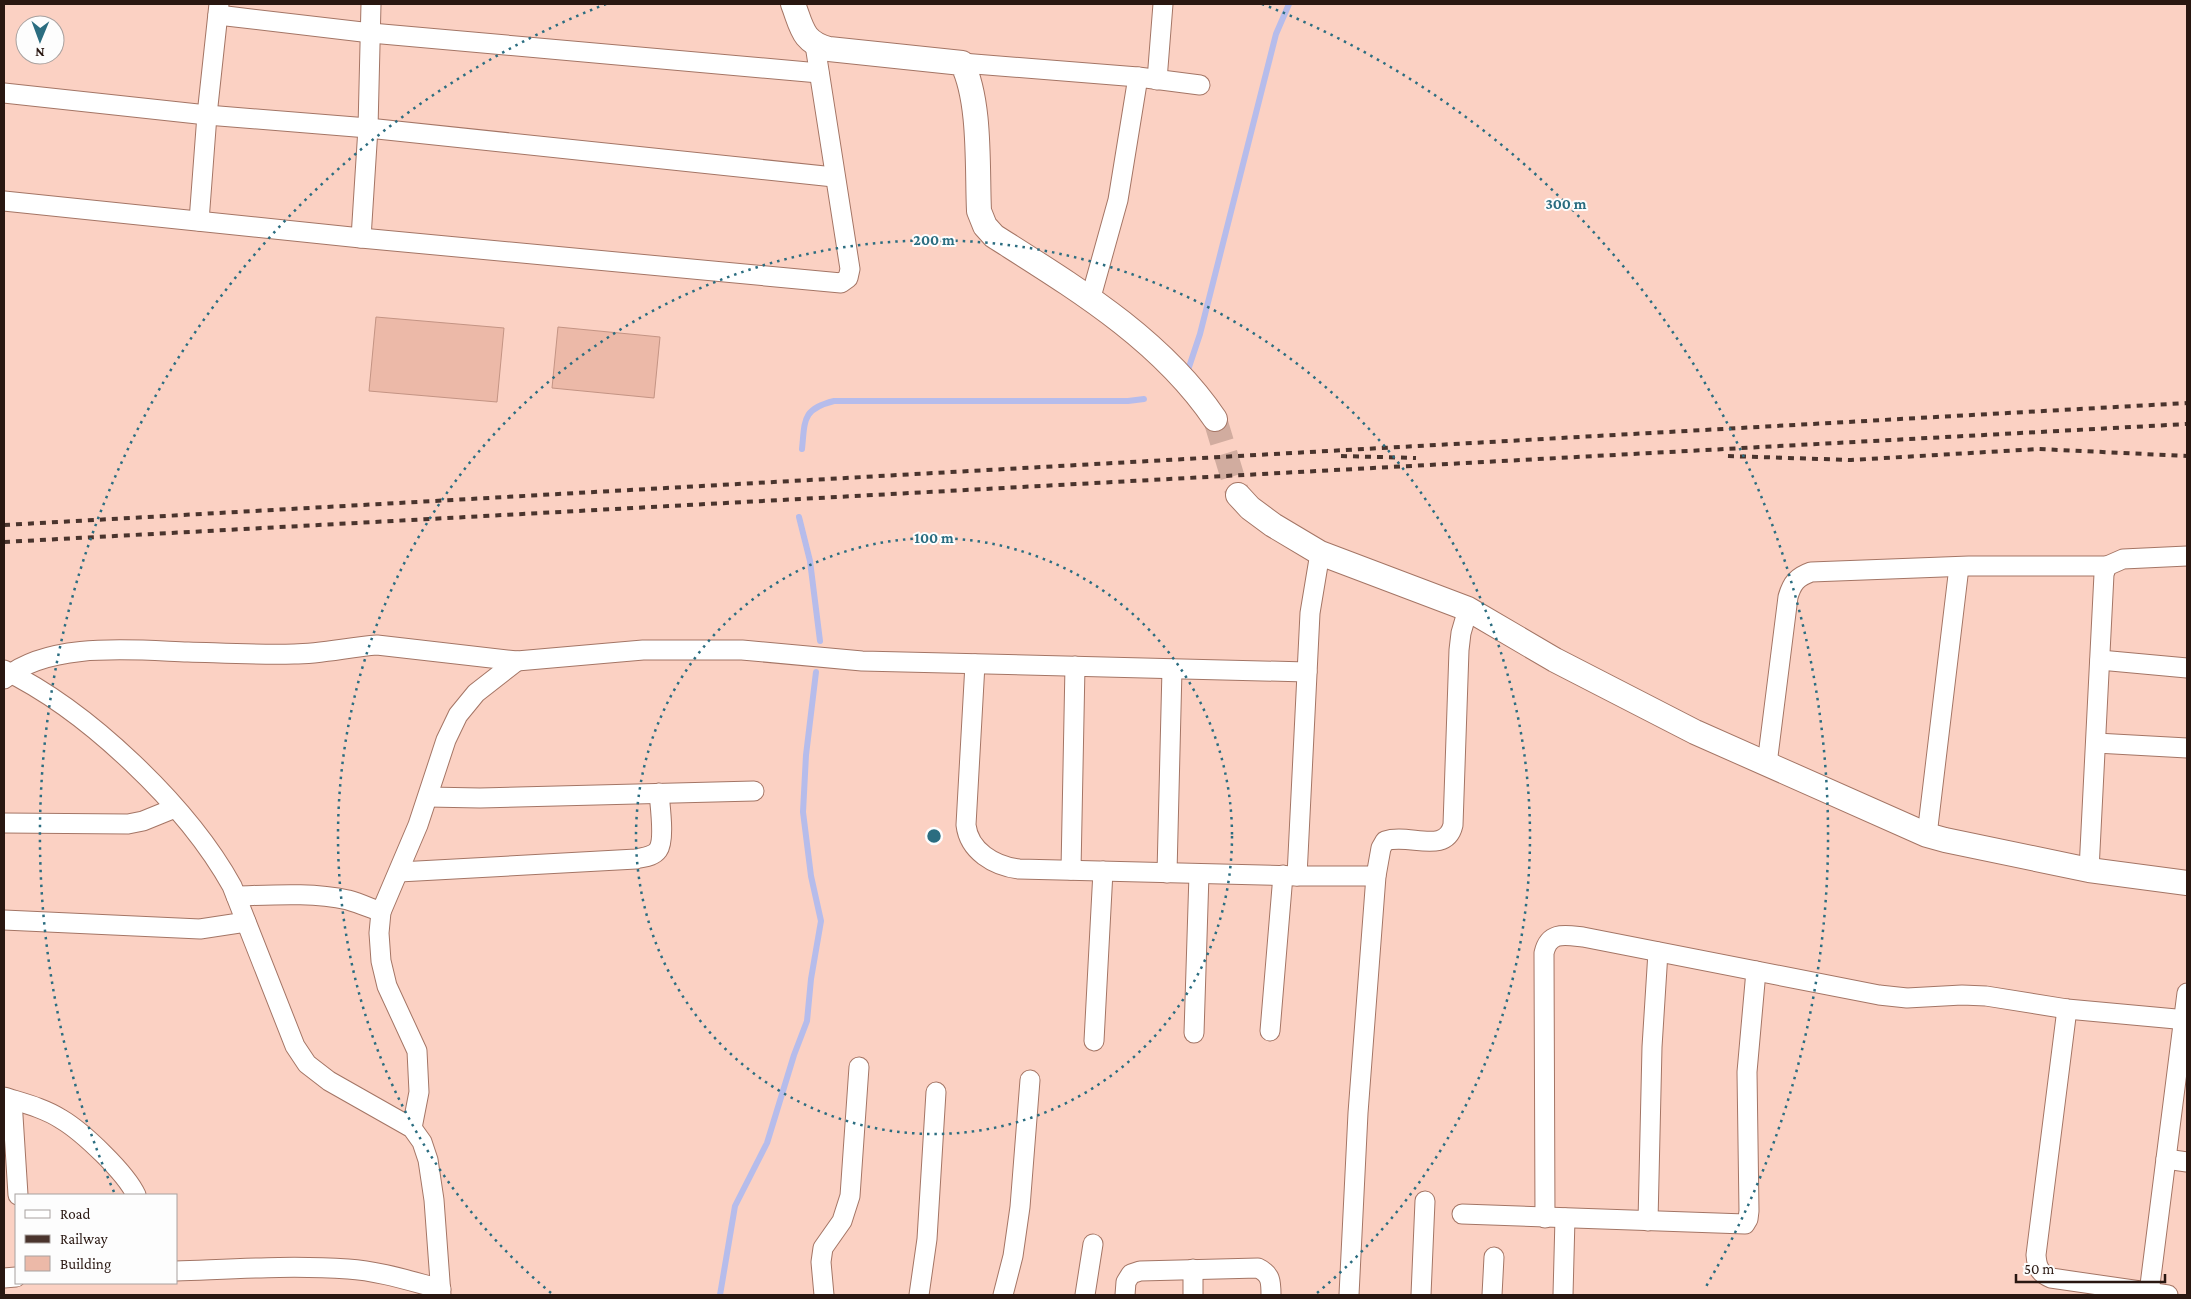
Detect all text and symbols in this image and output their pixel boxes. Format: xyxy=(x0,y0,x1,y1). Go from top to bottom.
north arrow xyxy=(15,15,65,65)
text: N xyxy=(34,45,45,61)
text: 300 m xyxy=(1545,196,1587,212)
text: 200 m xyxy=(913,232,955,248)
text: 100 m xyxy=(914,530,954,546)
centre of rings xyxy=(925,827,943,845)
legend xyxy=(15,1194,178,1284)
text: Road xyxy=(60,1206,91,1222)
text: Railway xyxy=(60,1231,108,1248)
scale bar xyxy=(2016,1252,2165,1284)
text: Building xyxy=(60,1256,111,1273)
text: 50 m xyxy=(2024,1261,2054,1277)

